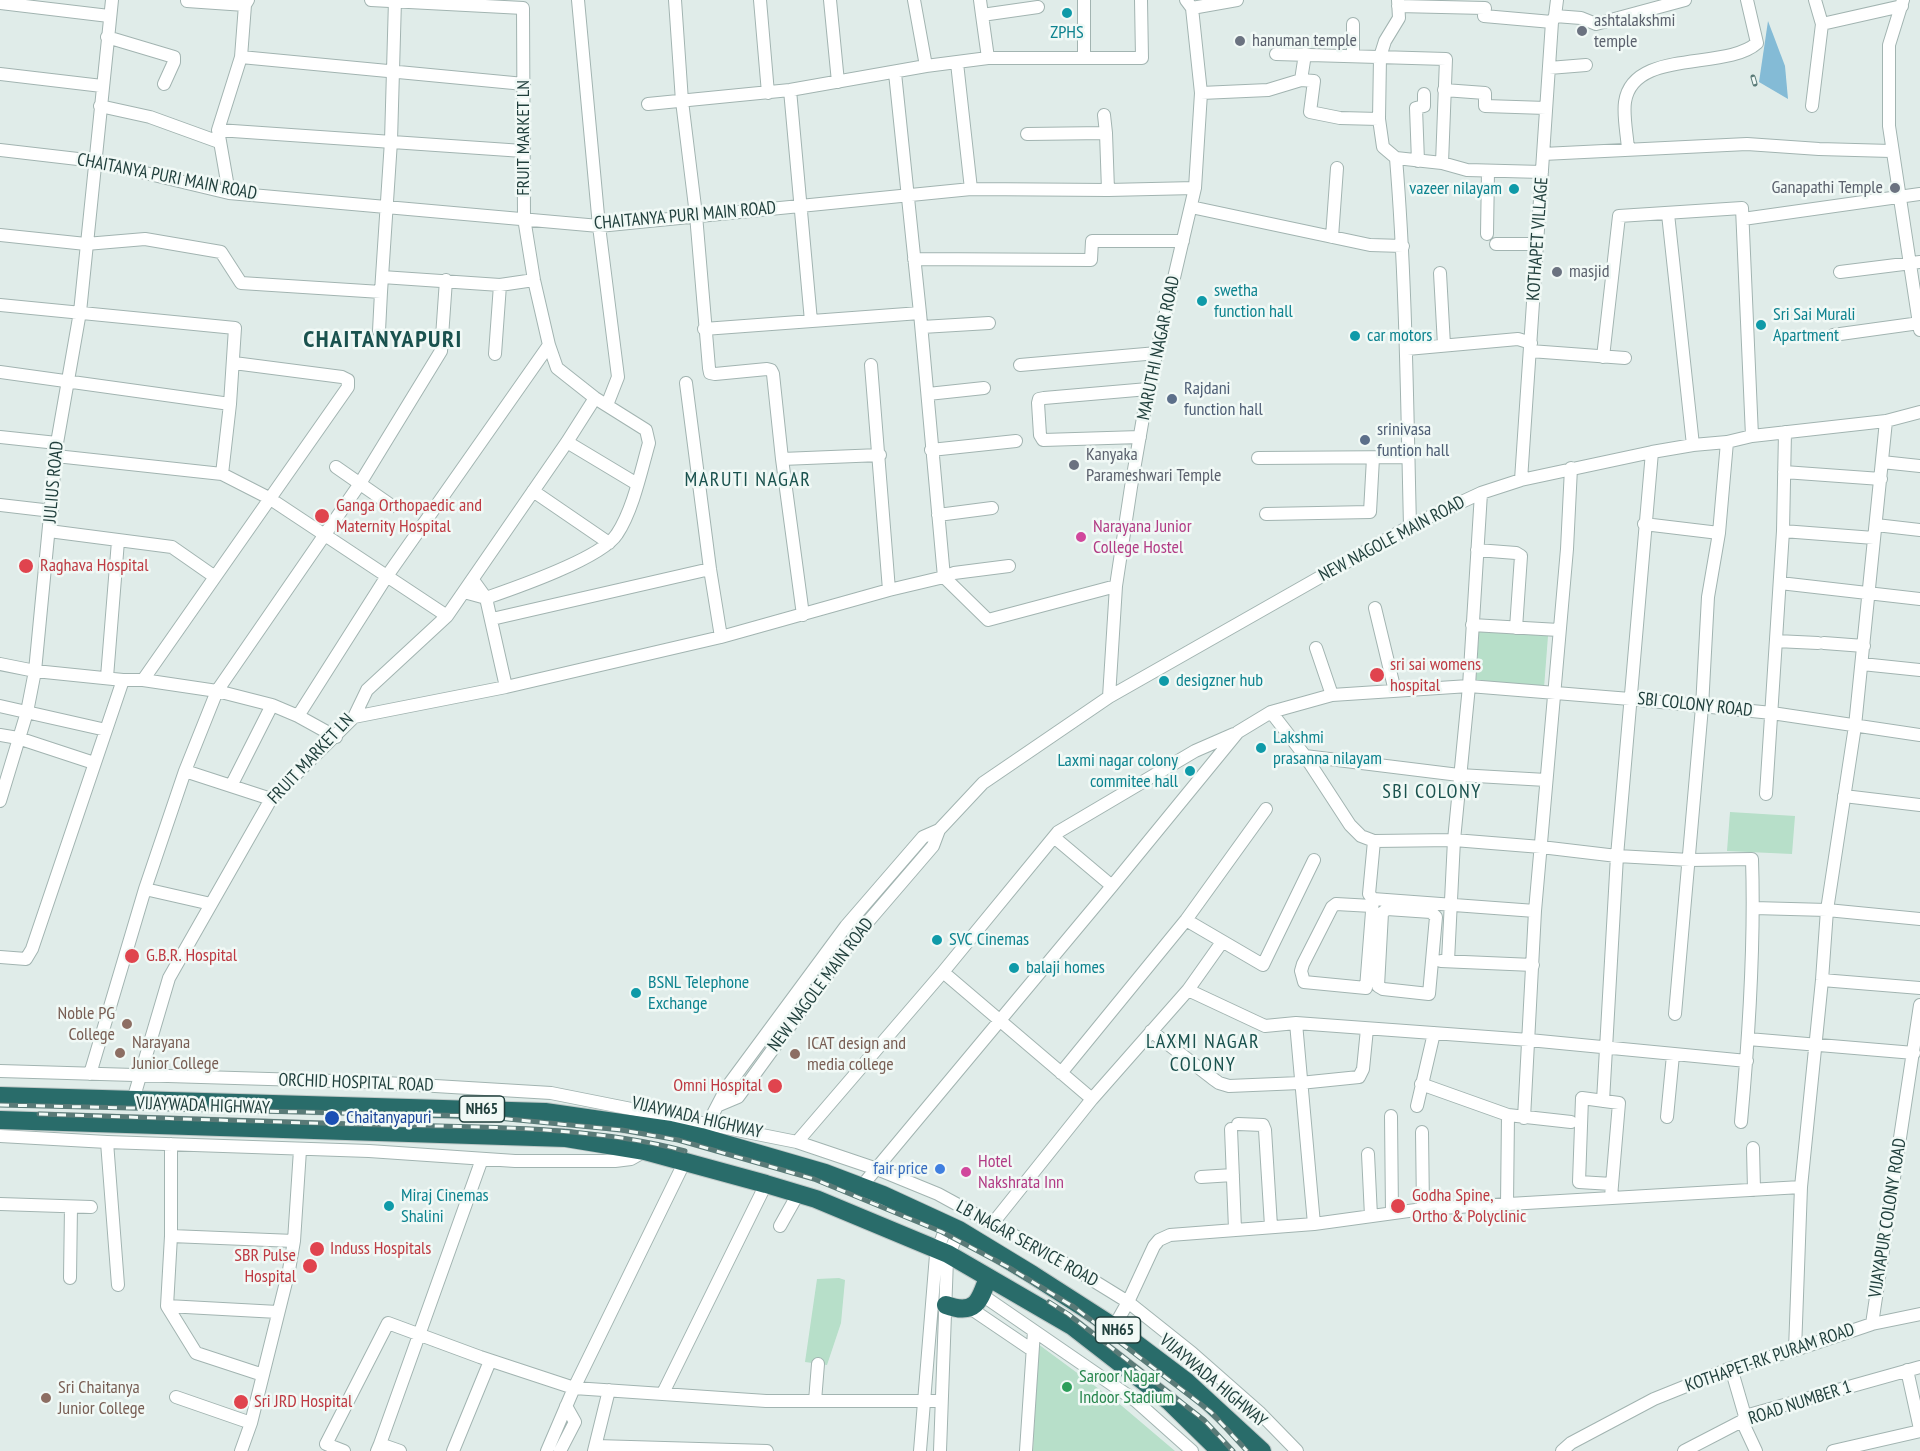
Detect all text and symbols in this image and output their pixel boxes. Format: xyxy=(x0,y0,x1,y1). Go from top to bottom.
marker: ZPHS xyxy=(1060,6,1074,20)
place label: ashtalakshmi temple xyxy=(1594,10,1675,52)
place label: ZPHS xyxy=(1050,22,1084,44)
marker: ashtalakshmi temple xyxy=(1575,24,1589,38)
place label: hanuman temple xyxy=(1252,30,1357,52)
marker: hanuman temple xyxy=(1233,34,1247,48)
street label: FRUIT MARKET LN xyxy=(513,80,535,196)
street label: CHAITANYA PURI MAIN ROAD xyxy=(75,149,259,205)
street label: KOTHAPET VILLAGE xyxy=(1523,176,1553,302)
place label: Ganapathi Temple xyxy=(1771,177,1883,199)
place label: vazeer nilayam xyxy=(1409,178,1502,200)
marker: Ganapathi Temple xyxy=(1888,181,1902,195)
marker: vazeer nilayam xyxy=(1507,182,1521,196)
street label: CHAITANYA PURI MAIN ROAD xyxy=(593,197,777,235)
place label: masjid xyxy=(1569,261,1610,283)
marker: masjid xyxy=(1550,265,1564,279)
street label: MARUTHI NAGAR ROAD xyxy=(1133,274,1185,422)
place label: swetha function hall xyxy=(1214,280,1293,322)
marker: swetha function hall xyxy=(1195,294,1209,308)
place label: Sri Sai Murali Apartment xyxy=(1773,304,1855,346)
marker: Sri Sai Murali Apartment xyxy=(1754,318,1768,332)
place label: car motors xyxy=(1367,325,1432,347)
district label: CHAITANYAPURI xyxy=(303,326,463,354)
marker: car motors xyxy=(1348,329,1362,343)
place label: Rajdani function hall xyxy=(1184,378,1263,420)
marker: Rajdani function hall xyxy=(1165,392,1179,406)
place label: srinivasa funtion hall xyxy=(1377,419,1449,462)
marker: srinivasa funtion hall xyxy=(1358,433,1372,447)
street label: JULIUS ROAD xyxy=(40,440,68,524)
place label: Kanyaka Parameshwari Temple xyxy=(1086,444,1221,486)
marker: Kanyaka Parameshwari Temple xyxy=(1067,458,1081,472)
district label: MARUTI NAGAR xyxy=(685,468,811,492)
street label: NEW NAGOLE MAIN ROAD xyxy=(1315,491,1469,587)
place label: Ganga Orthopaedic and Maternity Hospital xyxy=(336,495,482,538)
marker: Ganga Orthopaedic and Maternity Hospital xyxy=(313,507,331,525)
place label: Narayana Junior College Hostel xyxy=(1093,516,1192,558)
marker: Narayana Junior College Hostel xyxy=(1074,530,1088,544)
place label: Raghava Hospital xyxy=(40,555,148,577)
marker: Raghava Hospital xyxy=(17,557,35,575)
place label: sri sai womens hospital xyxy=(1390,654,1481,696)
marker: sri sai womens hospital xyxy=(1368,666,1386,684)
place label: desigzner hub xyxy=(1176,670,1263,692)
marker: desigzner hub xyxy=(1157,674,1171,688)
street label: SBI COLONY ROAD xyxy=(1636,688,1754,722)
street label: FRUIT MARKET LN xyxy=(264,709,358,809)
place label: Lakshmi prasanna nilayam xyxy=(1273,727,1382,770)
marker: Lakshmi prasanna nilayam xyxy=(1254,741,1268,755)
place label: Laxmi nagar colony commitee hall xyxy=(1057,750,1178,792)
marker: Laxmi nagar colony commitee hall xyxy=(1183,764,1197,778)
district label: SBI COLONY xyxy=(1382,780,1482,804)
street label: NEW NAGOLE MAIN ROAD xyxy=(764,914,878,1056)
place label: SVC Cinemas xyxy=(949,929,1029,951)
marker: SVC Cinemas xyxy=(930,933,944,947)
place label: G.B.R. Hospital xyxy=(146,945,237,967)
marker: G.B.R. Hospital xyxy=(123,947,141,965)
place label: balaji homes xyxy=(1026,957,1105,979)
marker: balaji homes xyxy=(1007,961,1021,975)
place label: BSNL Telephone Exchange xyxy=(648,972,749,1014)
marker: BSNL Telephone Exchange xyxy=(629,986,643,1000)
place label: Noble PG College xyxy=(58,1003,115,1046)
marker: Noble PG College xyxy=(120,1017,134,1031)
district label: LAXMI NAGAR COLONY xyxy=(1146,1030,1260,1077)
place label: Narayana Junior College xyxy=(132,1032,219,1074)
place label: ICAT design and media college xyxy=(807,1033,906,1076)
marker: Narayana Junior College xyxy=(113,1046,127,1060)
marker: ICAT design and media college xyxy=(788,1047,802,1061)
street label: ORCHID HOSPITAL ROAD xyxy=(278,1069,434,1097)
place label: Omni Hospital xyxy=(673,1075,762,1097)
marker: Omni Hospital xyxy=(766,1077,784,1095)
street label: VIJAYWADA HIGHWAY xyxy=(629,1092,765,1144)
street label: VIJAYWADA HIGHWAY xyxy=(136,1093,270,1119)
road number: NH65 xyxy=(460,1096,504,1122)
place label: Chaitanyapuri xyxy=(346,1107,432,1129)
marker: Chaitanyapuri xyxy=(323,1109,341,1127)
street label: VIJAYAPUR COLONY ROAD xyxy=(1865,1137,1911,1299)
place label: Hotel Nakshrata Inn xyxy=(978,1151,1064,1194)
place label: fair price xyxy=(873,1158,928,1180)
marker: fair price xyxy=(933,1162,947,1176)
marker: Hotel Nakshrata Inn xyxy=(959,1165,973,1179)
place label: Miraj Cinemas Shalini xyxy=(401,1185,489,1228)
place label: Godha Spine, Ortho & Polyclinic xyxy=(1412,1185,1526,1228)
street label: LB NAGAR SERVICE ROAD xyxy=(952,1196,1102,1292)
marker: Godha Spine, Ortho & Polyclinic xyxy=(1389,1197,1407,1215)
marker: Miraj Cinemas Shalini xyxy=(382,1199,396,1213)
place label: Induss Hospitals xyxy=(330,1238,431,1260)
marker: Induss Hospitals xyxy=(308,1240,326,1258)
place label: SBR Pulse Hospital xyxy=(234,1245,296,1288)
marker: SBR Pulse Hospital xyxy=(301,1257,319,1275)
road number: NH65 xyxy=(1096,1317,1140,1343)
street label: KOTHAPET-RK PURAM ROAD xyxy=(1682,1319,1858,1397)
street label: VIJAYWADA HIGHWAY xyxy=(1155,1330,1271,1432)
place label: Saroor Nagar Indoor Stadium xyxy=(1079,1366,1174,1408)
street label: ROAD NUMBER 1 xyxy=(1746,1376,1854,1430)
place label: Sri Chaitanya Junior College xyxy=(58,1377,145,1420)
marker: Saroor Nagar Indoor Stadium xyxy=(1060,1380,1074,1394)
marker: Sri Chaitanya Junior College xyxy=(39,1391,53,1405)
place label: Sri JRD Hospital xyxy=(254,1391,352,1413)
marker: Sri JRD Hospital xyxy=(232,1393,250,1411)

